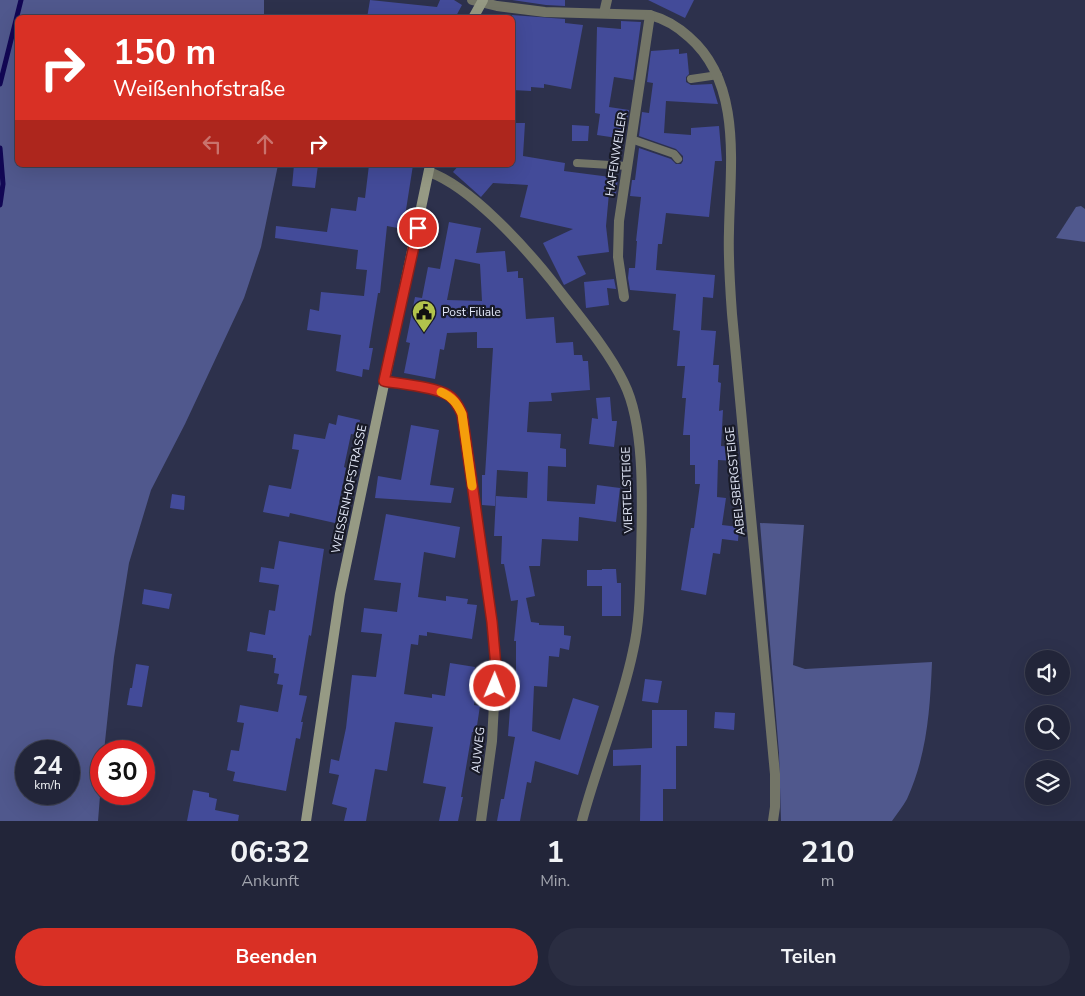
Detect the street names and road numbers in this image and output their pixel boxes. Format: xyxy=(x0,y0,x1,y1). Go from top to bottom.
street label: HAFENWEILER xyxy=(601,111,631,197)
street label: WEISSENHOFSTRASSE xyxy=(328,423,370,555)
street label: ABELSBERGSTEIGE xyxy=(721,426,749,536)
street label: VIERTELSTEIGE xyxy=(617,446,637,535)
street label: AUWEG xyxy=(468,726,488,774)

